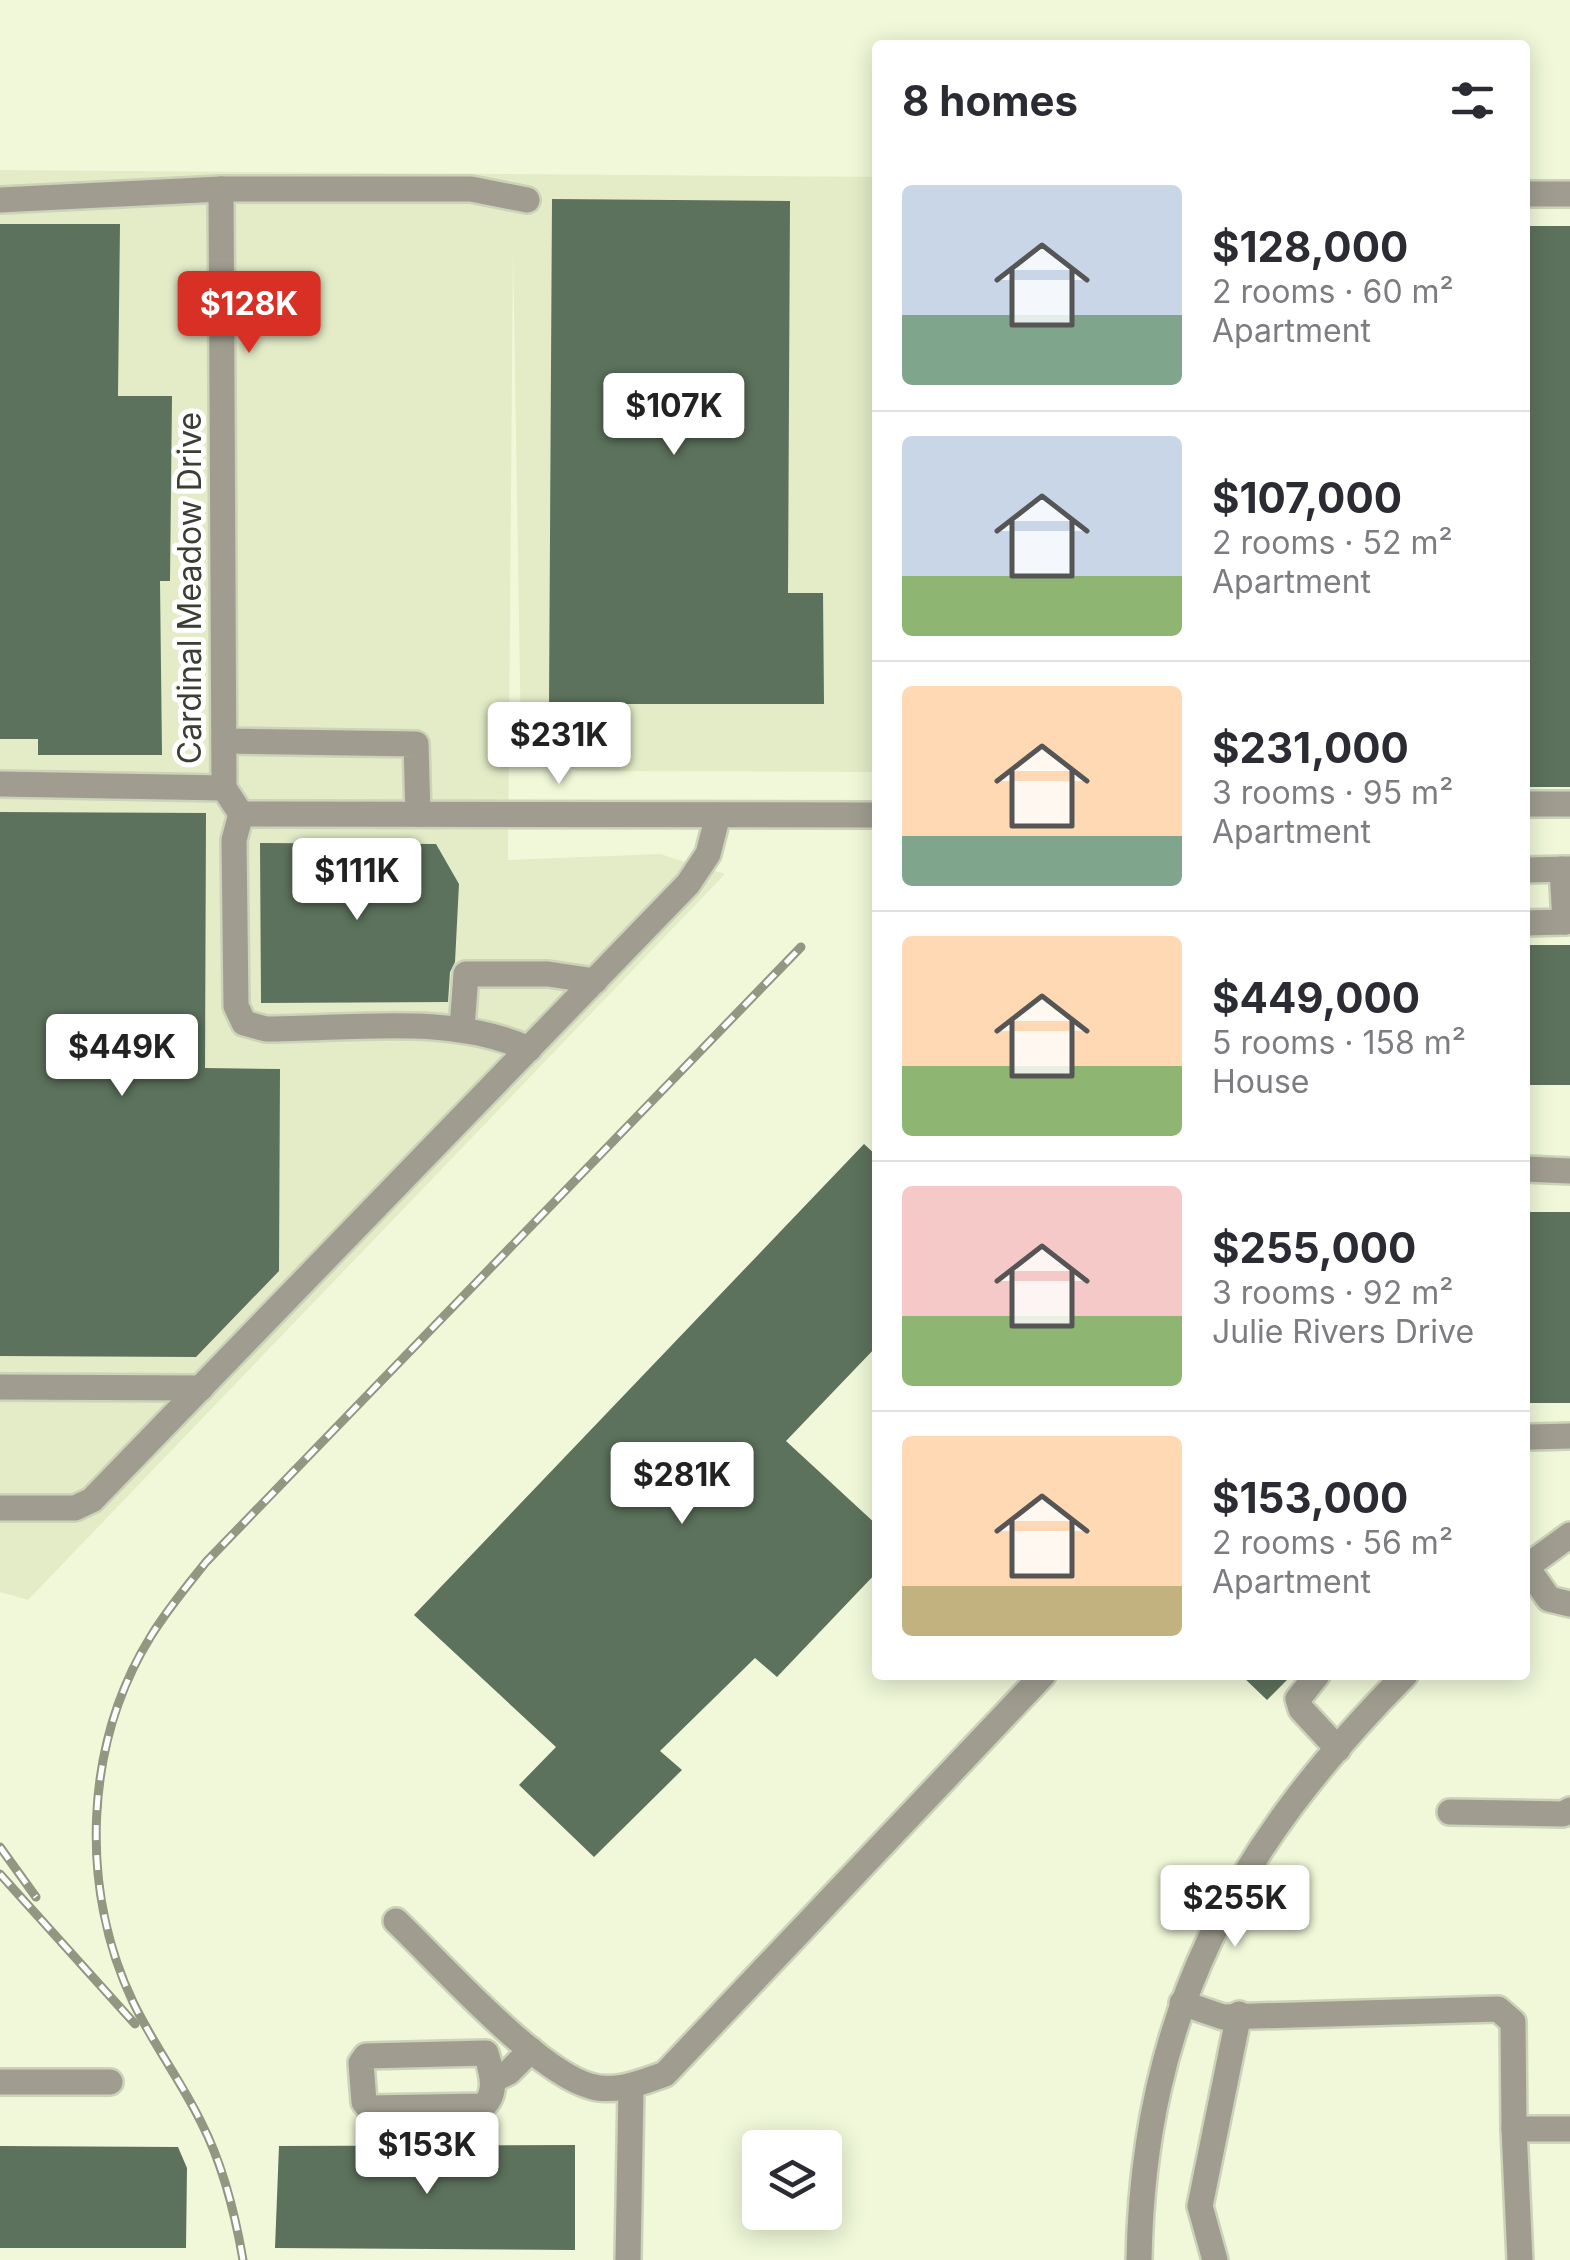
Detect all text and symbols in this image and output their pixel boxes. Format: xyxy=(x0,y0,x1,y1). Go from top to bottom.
icon: filters xyxy=(1445,73,1500,128)
text: 8 homes xyxy=(902,75,1078,126)
text: $128,000 xyxy=(1212,221,1408,272)
icon: home xyxy=(982,225,1102,345)
pin: $128K xyxy=(179,271,319,356)
text: 2 rooms · 60 m² xyxy=(1212,272,1454,311)
text: $128K xyxy=(200,284,298,323)
text: Apartment xyxy=(1212,311,1371,350)
pin: $107K xyxy=(604,373,744,458)
text: $107K xyxy=(625,386,723,425)
street label: Cardinal Meadow Drive xyxy=(170,412,209,764)
text: $107,000 xyxy=(1212,472,1402,523)
icon: home xyxy=(982,476,1102,596)
text: 2 rooms · 52 m² xyxy=(1212,523,1453,562)
text: Apartment xyxy=(1212,562,1371,601)
pin: $231K xyxy=(489,702,629,787)
text: $231K xyxy=(510,715,608,754)
text: $231,000 xyxy=(1212,722,1409,773)
icon: home xyxy=(982,726,1102,846)
text: 3 rooms · 95 m² xyxy=(1212,773,1453,812)
text: Apartment xyxy=(1212,812,1371,851)
pin: $111K xyxy=(287,838,427,923)
text: $111K xyxy=(314,851,400,890)
text: $449,000 xyxy=(1212,972,1420,1023)
icon: home xyxy=(982,976,1102,1096)
pin: $449K xyxy=(52,1014,192,1099)
text: 5 rooms · 158 m² xyxy=(1212,1023,1466,1062)
text: $449K xyxy=(68,1027,176,1066)
text: House xyxy=(1212,1062,1309,1101)
text: $255,000 xyxy=(1212,1222,1416,1273)
icon: home xyxy=(982,1226,1102,1346)
text: 3 rooms · 92 m² xyxy=(1212,1273,1453,1312)
text: Julie Rivers Drive xyxy=(1212,1312,1474,1351)
pin: $281K xyxy=(612,1442,752,1527)
text: $281K xyxy=(633,1455,731,1494)
text: $153,000 xyxy=(1212,1472,1408,1523)
icon: home xyxy=(982,1476,1102,1596)
text: 2 rooms · 56 m² xyxy=(1212,1523,1453,1562)
text: Apartment xyxy=(1212,1562,1371,1601)
pin: $255K xyxy=(1165,1865,1305,1950)
text: $255K xyxy=(1182,1878,1288,1917)
pin: $153K xyxy=(357,2112,497,2197)
text: $153K xyxy=(378,2125,476,2164)
map controls xyxy=(742,2130,842,2230)
button: layers xyxy=(742,2130,842,2230)

